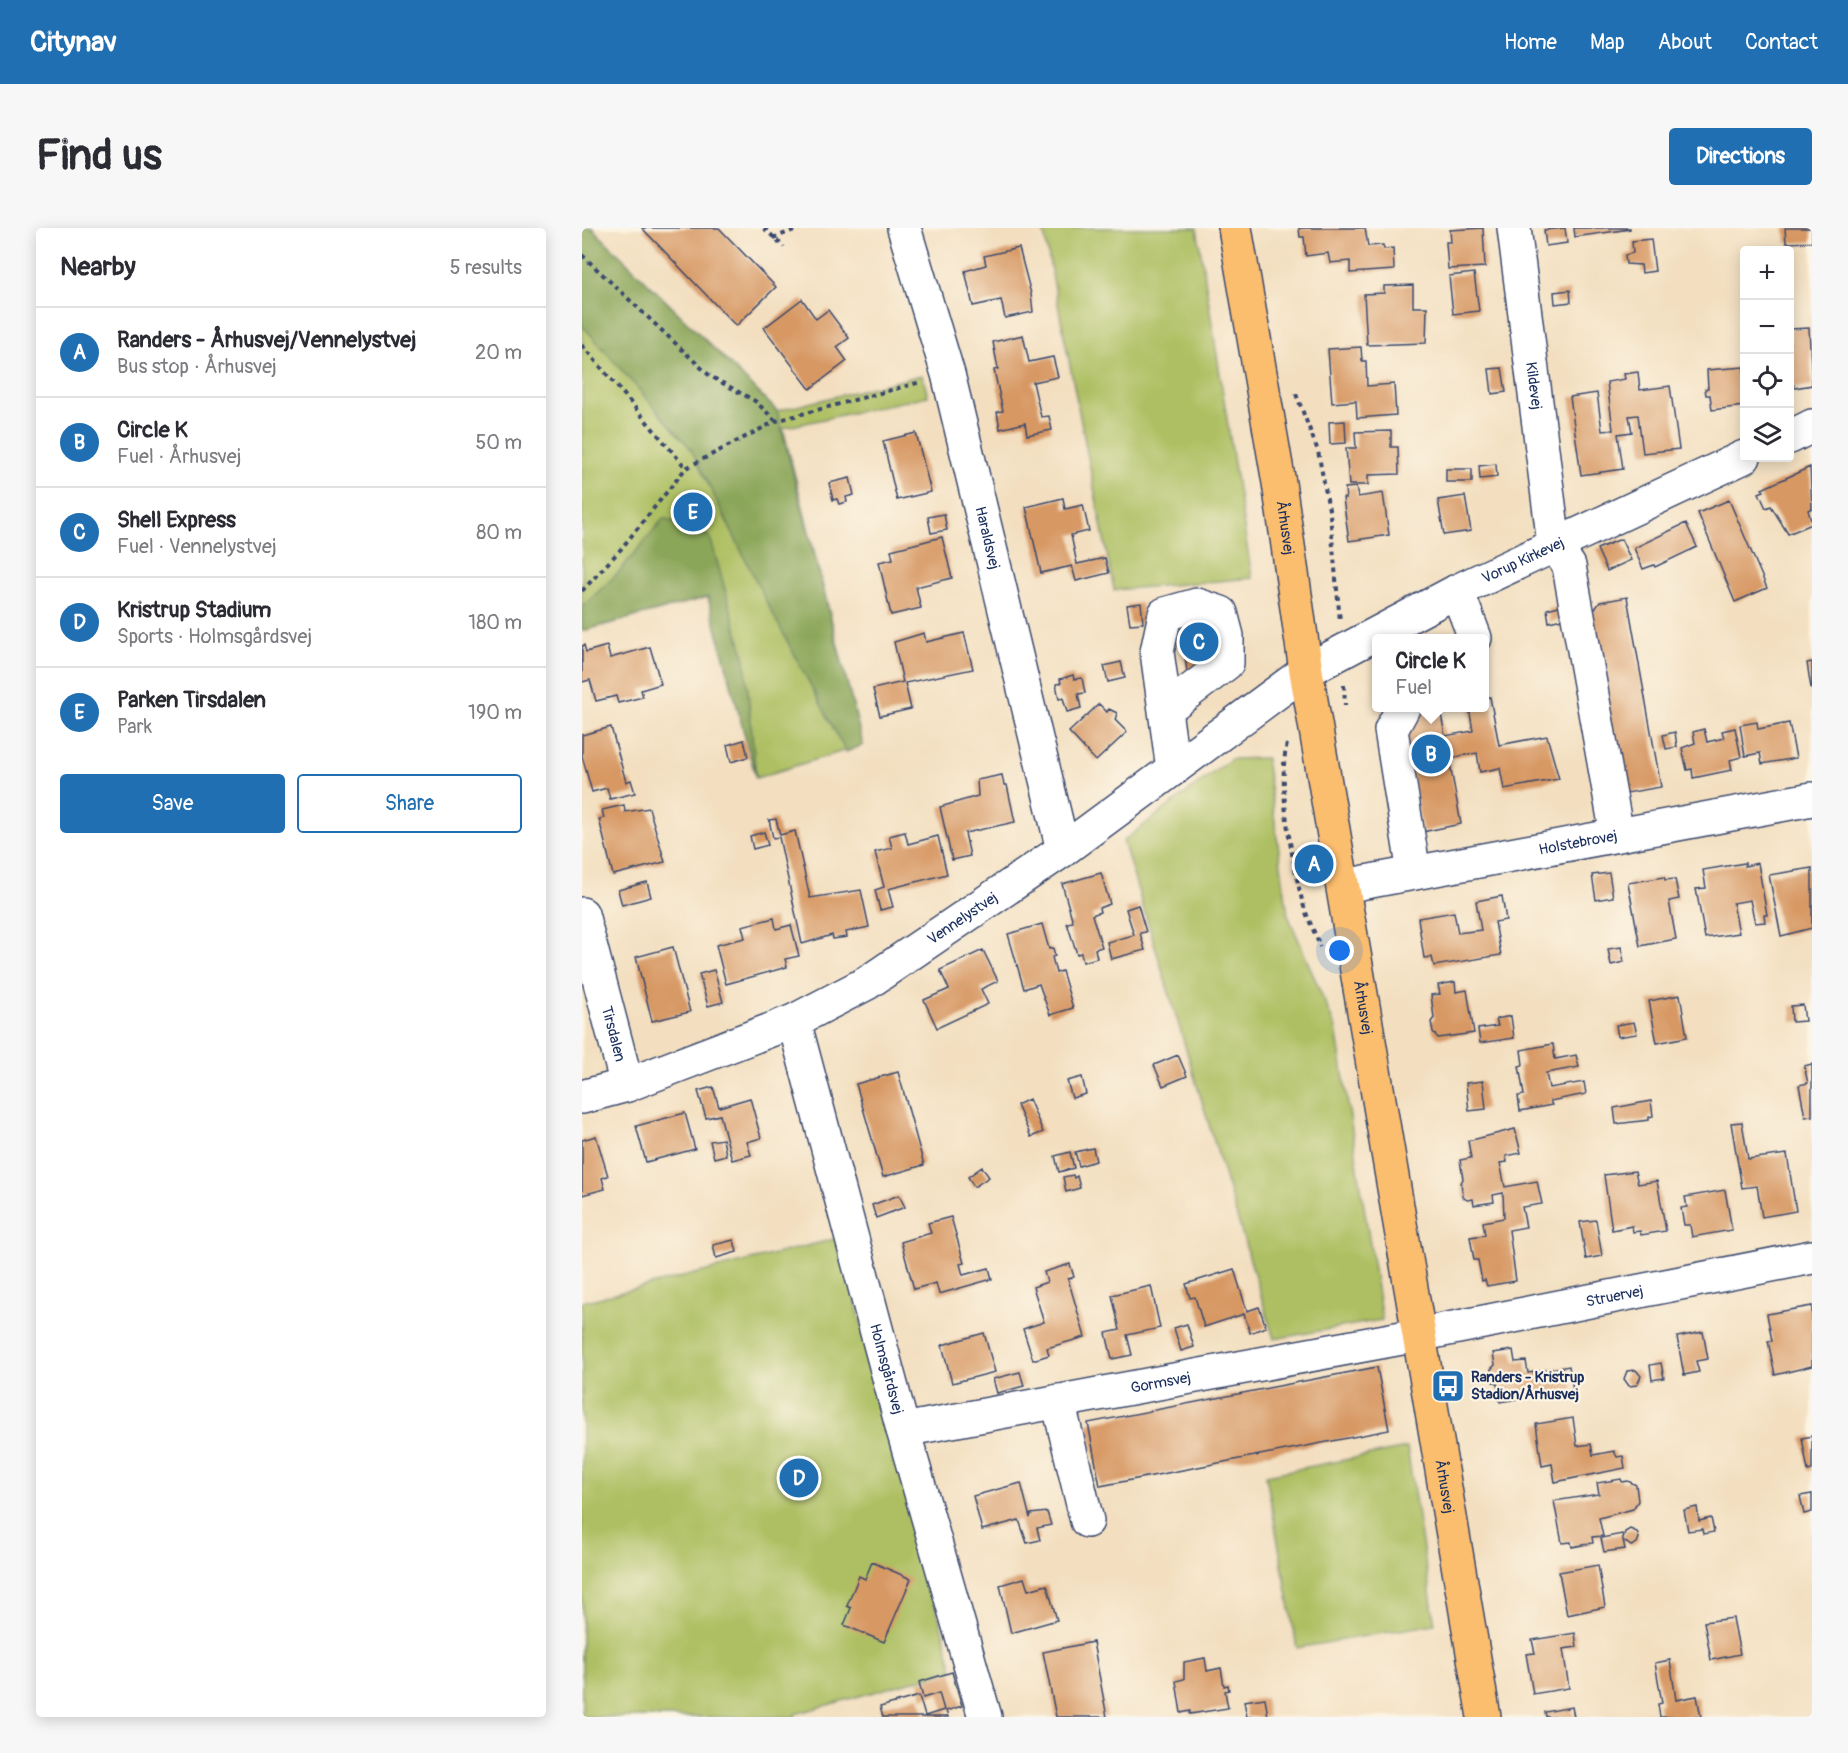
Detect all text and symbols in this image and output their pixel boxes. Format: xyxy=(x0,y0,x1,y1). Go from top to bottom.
text: Citynav xyxy=(30,25,117,60)
text: Home xyxy=(1504,29,1557,56)
text: Map xyxy=(1590,29,1625,56)
text: About xyxy=(1658,29,1712,56)
text: Contact xyxy=(1745,29,1818,56)
button: Directions xyxy=(1669,128,1812,185)
text: Find us xyxy=(36,130,162,182)
map controls xyxy=(1740,246,1794,462)
button: + xyxy=(1740,246,1794,300)
text: Nearby xyxy=(60,251,136,283)
text: 5 results xyxy=(450,255,522,280)
button: − xyxy=(1740,300,1794,354)
text: Randers - Århusvej/Vennelystvej xyxy=(117,326,416,354)
text: A xyxy=(73,340,86,365)
text: 20 m xyxy=(475,340,522,365)
text: Bus stop · Århusvej xyxy=(117,354,277,379)
button: locate xyxy=(1740,354,1794,408)
street label: Kildevej xyxy=(1521,361,1546,411)
button: layers xyxy=(1740,408,1794,462)
text: Circle K xyxy=(117,416,188,444)
text: B xyxy=(74,430,85,455)
text: 50 m xyxy=(475,430,522,455)
text: Fuel · Århusvej xyxy=(117,444,241,469)
pin: E xyxy=(674,490,712,534)
street label: Århusvej xyxy=(1272,499,1298,556)
street label: Haraldsvej xyxy=(970,505,1004,571)
text: Shell Express xyxy=(117,506,236,534)
text: C xyxy=(73,520,86,545)
text: 80 m xyxy=(476,520,522,545)
street label: Vorup Kirkevej xyxy=(1479,533,1567,588)
text: Fuel · Vennelystvej xyxy=(117,534,277,559)
text: Kristrup Stadium xyxy=(117,596,271,624)
text: D xyxy=(73,610,86,635)
text: 180 m xyxy=(468,610,522,635)
pin: C xyxy=(1180,620,1218,664)
text: Sports · Holmsgårdsvej xyxy=(117,624,312,649)
popup xyxy=(1372,634,1489,712)
text: Circle K xyxy=(1395,647,1466,675)
text: Fuel xyxy=(1395,675,1432,700)
text: Parken Tirsdalen xyxy=(117,686,266,714)
text: E xyxy=(74,700,85,725)
text: 190 m xyxy=(468,700,522,725)
text: Park xyxy=(117,714,152,739)
pin: B xyxy=(1412,732,1450,776)
button: Save xyxy=(60,774,285,833)
button: Share xyxy=(297,774,522,833)
street label: Holstebrovej xyxy=(1537,826,1619,860)
pin: A xyxy=(1294,842,1334,886)
street label: Vennelystvej xyxy=(924,888,1001,949)
your location xyxy=(1325,936,1354,965)
street label: Århusvej xyxy=(1349,979,1377,1036)
street label: Tirsdalen xyxy=(597,1004,629,1064)
street label: Struervej xyxy=(1584,1282,1645,1312)
street label: Holmsgårdsvej xyxy=(865,1322,907,1416)
street label: Gormsvej xyxy=(1129,1368,1192,1398)
bus stop icon: Randers - Kristrup Stadion/Århusvej xyxy=(1430,1368,1466,1404)
place label: Randers - Kristrup Stadion/Århusvej xyxy=(1471,1368,1584,1404)
pin: D xyxy=(780,1456,818,1500)
street label: Århusvej xyxy=(1430,1458,1458,1515)

